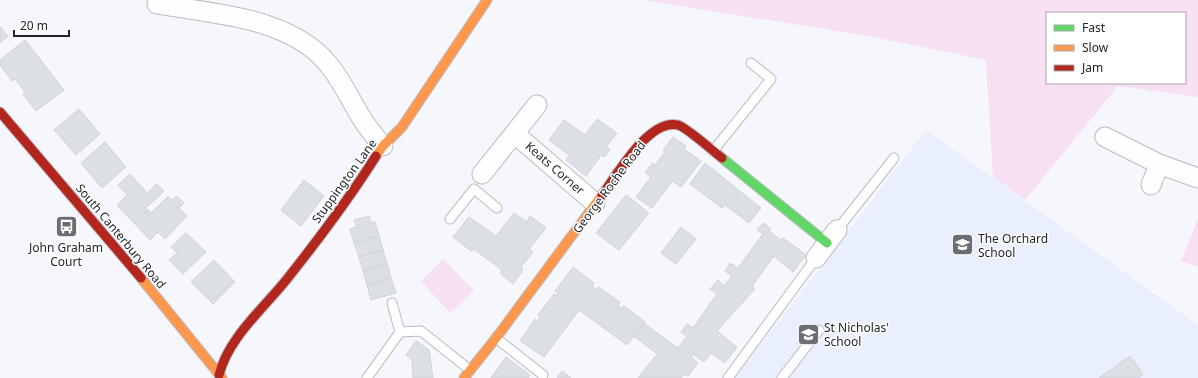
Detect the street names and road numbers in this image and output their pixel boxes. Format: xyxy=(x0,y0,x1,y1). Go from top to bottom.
street label: Stuppington Lane xyxy=(308,135,380,227)
street label: George Roche Road xyxy=(569,137,649,237)
street label: Keats Corner xyxy=(522,138,588,198)
street label: South Canterbury Road xyxy=(72,180,170,292)

